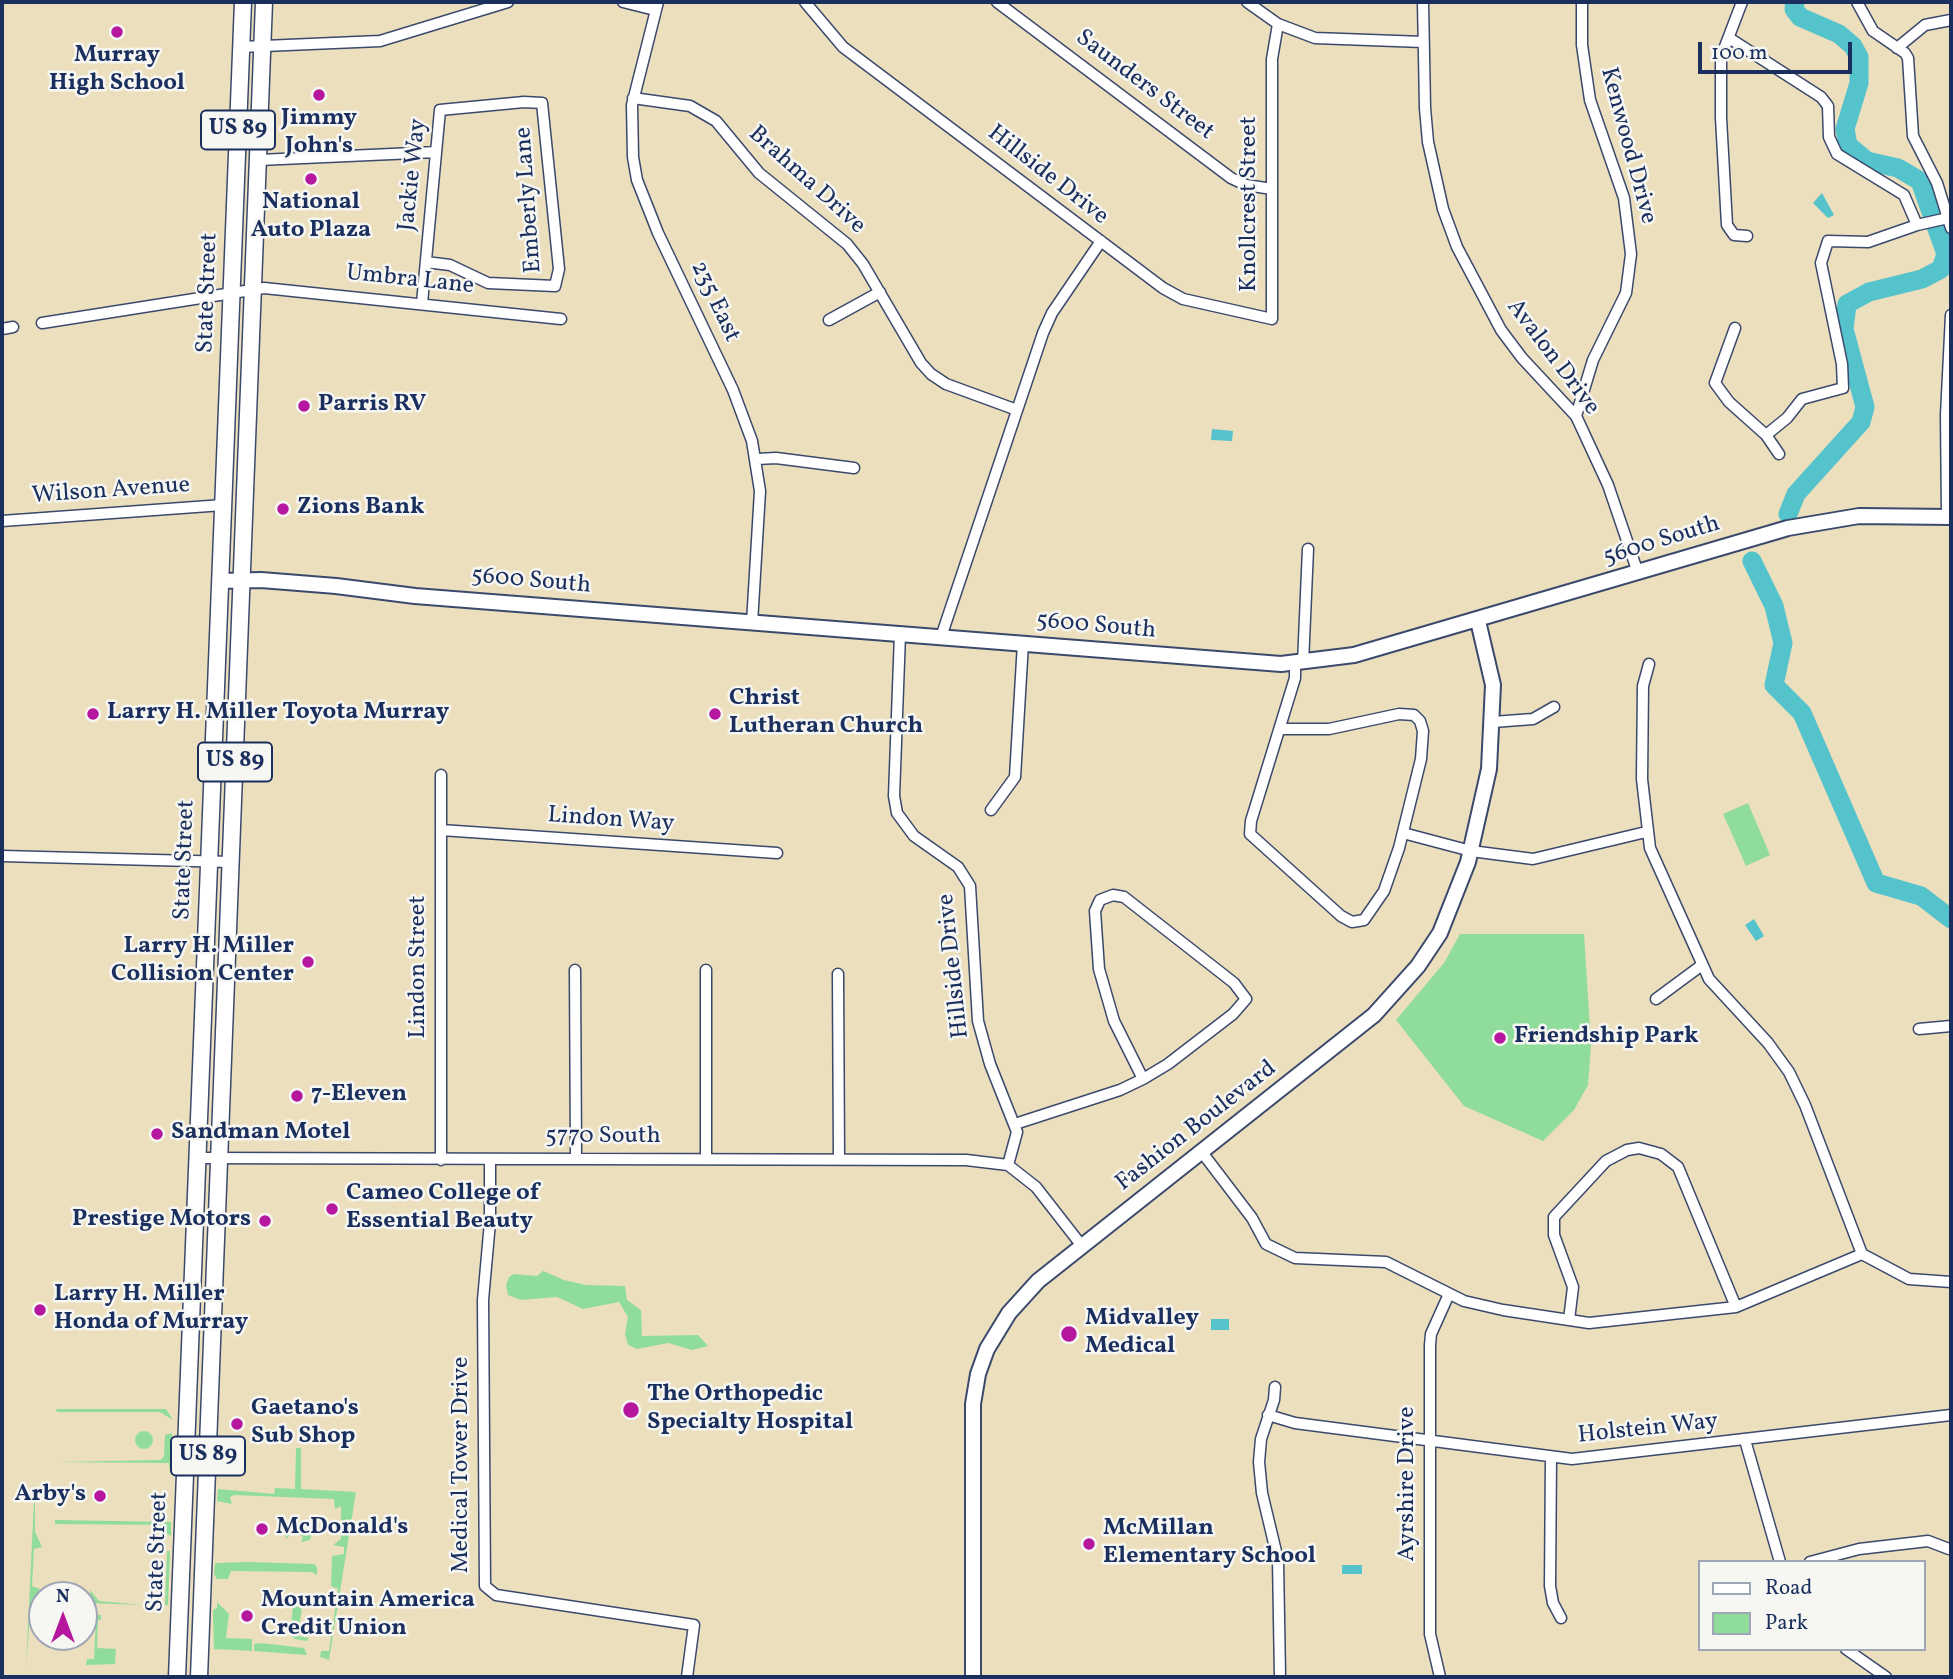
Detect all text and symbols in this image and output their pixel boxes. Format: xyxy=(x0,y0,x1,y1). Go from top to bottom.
marker: Murray High School xyxy=(109,24,125,40)
street label: Saunders Street xyxy=(1069,25,1219,147)
scale bar xyxy=(1701,28,1855,72)
text: 100 m xyxy=(1711,39,1768,68)
place label: Murray High School xyxy=(49,43,185,99)
street label: Kenwood Drive xyxy=(1592,65,1662,227)
marker: Jimmy John's xyxy=(311,87,327,103)
place label: Jimmy John's xyxy=(281,106,357,162)
road number: US 89 xyxy=(201,111,275,150)
street label: Knollcrest Street xyxy=(1237,116,1265,292)
street label: Jackie Way xyxy=(394,117,434,233)
street label: Hillside Drive xyxy=(981,120,1113,232)
street label: Brahma Drive xyxy=(741,121,871,241)
street label: Emberly Lane xyxy=(511,126,549,274)
marker: National Auto Plaza xyxy=(303,171,319,187)
place label: National Auto Plaza xyxy=(251,190,371,246)
street label: State Street xyxy=(193,232,225,354)
street label: 235 East xyxy=(683,257,745,347)
street label: Umbra Lane xyxy=(345,260,475,302)
street label: Avalon Drive xyxy=(1499,294,1605,422)
place label: Parris RV xyxy=(318,392,426,420)
marker: Parris RV xyxy=(296,398,312,414)
street label: Wilson Avenue xyxy=(31,472,191,512)
place label: Zions Bank xyxy=(297,495,425,523)
marker: Zions Bank xyxy=(275,501,291,517)
street label: 5600 South xyxy=(1600,511,1724,573)
street label: 5600 South xyxy=(470,562,592,602)
street label: 5600 South xyxy=(1035,607,1157,647)
place label: Christ Lutheran Church xyxy=(729,686,923,742)
place label: Larry H. Miller Toyota Murray xyxy=(107,700,449,728)
marker: Larry H. Miller Toyota Murray xyxy=(85,706,101,722)
marker: Christ Lutheran Church xyxy=(707,706,723,722)
road number: US 89 xyxy=(198,742,272,782)
street label: State Street xyxy=(170,799,202,921)
street label: Lindon Way xyxy=(547,802,675,840)
street label: Hillside Drive xyxy=(933,892,977,1040)
street label: Lindon Street xyxy=(406,895,434,1039)
place label: Larry H. Miller Collision Center xyxy=(111,934,294,990)
marker: Larry H. Miller Collision Center xyxy=(300,954,316,970)
place label: Friendship Park xyxy=(1514,1024,1699,1052)
marker: Friendship Park xyxy=(1492,1030,1508,1046)
street label: Fashion Boulevard xyxy=(1111,1055,1283,1199)
place label: 7-Eleven xyxy=(311,1082,407,1110)
marker: 7-Eleven xyxy=(289,1088,305,1104)
place label: Sandman Motel xyxy=(171,1120,350,1148)
street label: 5770 South xyxy=(545,1124,661,1152)
marker: Sandman Motel xyxy=(149,1126,165,1142)
place label: Cameo College of Essential Beauty xyxy=(346,1181,539,1237)
marker: Cameo College of Essential Beauty xyxy=(324,1201,340,1217)
place label: Prestige Motors xyxy=(72,1207,251,1235)
marker: Prestige Motors xyxy=(257,1213,273,1229)
place label: Larry H. Miller Honda of Murray xyxy=(54,1282,248,1338)
marker: Larry H. Miller Honda of Murray xyxy=(32,1302,48,1318)
place label: Midvalley Medical xyxy=(1085,1306,1199,1362)
marker: Midvalley Medical xyxy=(1059,1324,1079,1344)
street label: Medical Tower Drive xyxy=(449,1357,477,1573)
place label: The Orthopedic Specialty Hospital xyxy=(647,1382,853,1438)
place label: Gaetano's Sub Shop xyxy=(251,1396,359,1452)
marker: The Orthopedic Specialty Hospital xyxy=(621,1400,641,1420)
street label: Ayrshire Drive xyxy=(1395,1406,1423,1562)
street label: Holstein Way xyxy=(1577,1408,1719,1452)
marker: Gaetano's Sub Shop xyxy=(229,1416,245,1432)
road number: US 89 xyxy=(171,1436,245,1476)
place label: Arby's xyxy=(14,1482,86,1510)
marker: Arby's xyxy=(92,1488,108,1504)
street label: State Street xyxy=(143,1491,175,1613)
place label: McDonald's xyxy=(276,1515,408,1543)
place label: McMillan Elementary School xyxy=(1103,1516,1316,1572)
marker: McDonald's xyxy=(254,1521,270,1537)
marker: McMillan Elementary School xyxy=(1081,1536,1097,1552)
legend xyxy=(1698,1560,1925,1651)
text: Road xyxy=(1765,1574,1812,1603)
north arrow xyxy=(28,1581,98,1651)
text: N xyxy=(56,1584,70,1610)
place label: Mountain America Credit Union xyxy=(261,1588,475,1644)
marker: Mountain America Credit Union xyxy=(239,1608,255,1624)
text: Park xyxy=(1765,1609,1808,1638)

